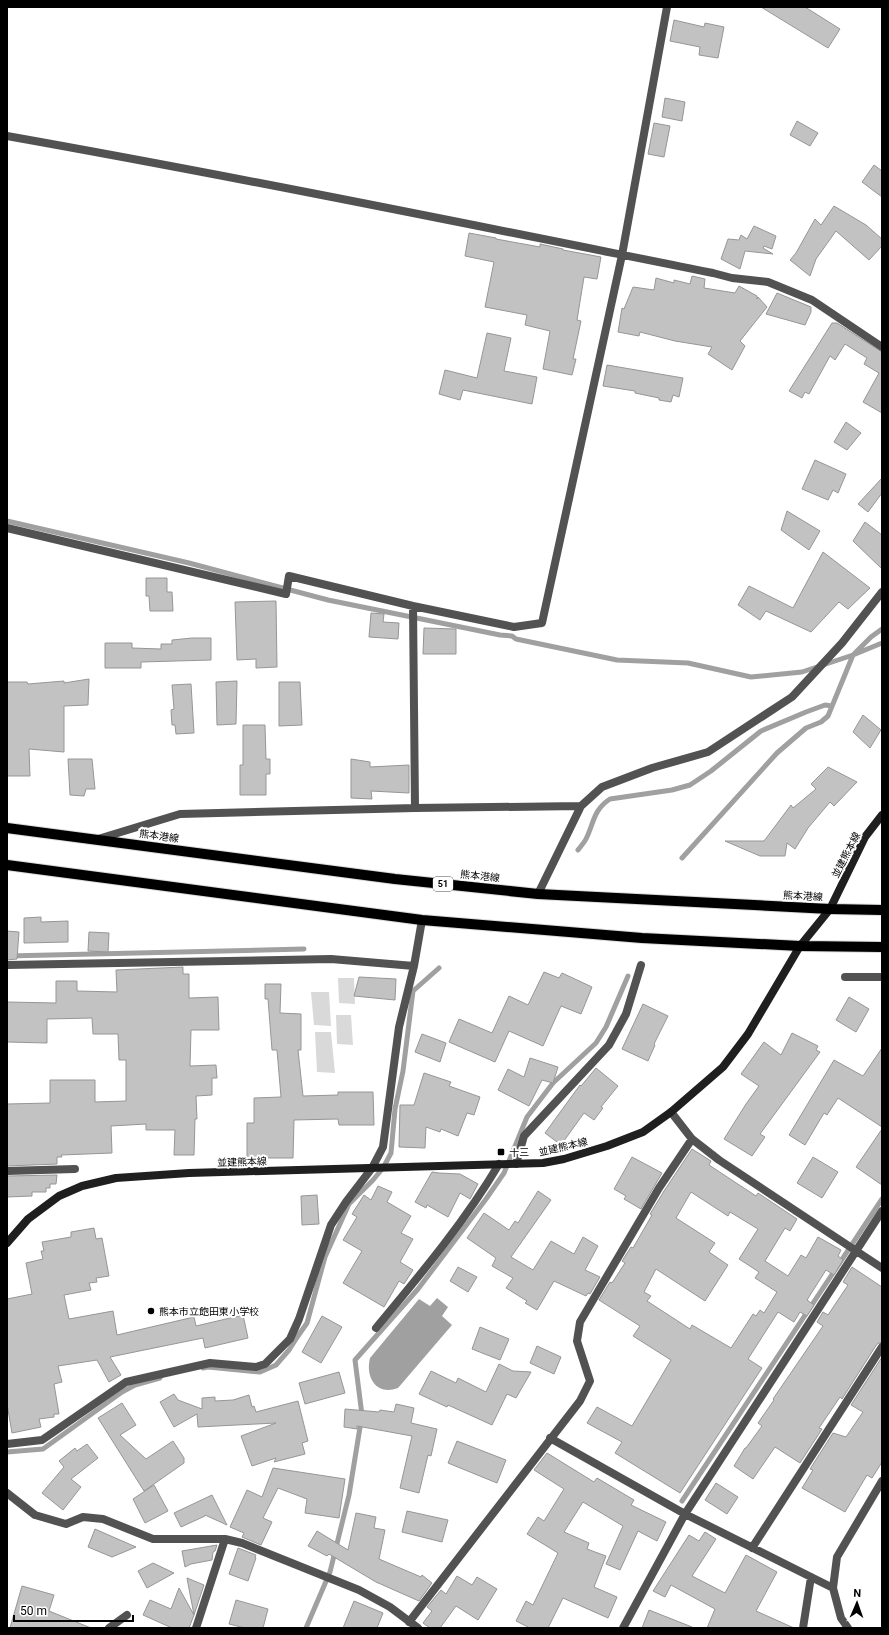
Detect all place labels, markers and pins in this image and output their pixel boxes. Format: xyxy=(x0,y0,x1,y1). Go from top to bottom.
marker: 十三 xyxy=(496,1147,506,1157)
place label: 十三 xyxy=(509,1147,529,1158)
marker: 熊本市立飽田東小学校 xyxy=(146,1306,156,1316)
place label: 熊本市立飽田東小学校 xyxy=(159,1306,259,1317)

